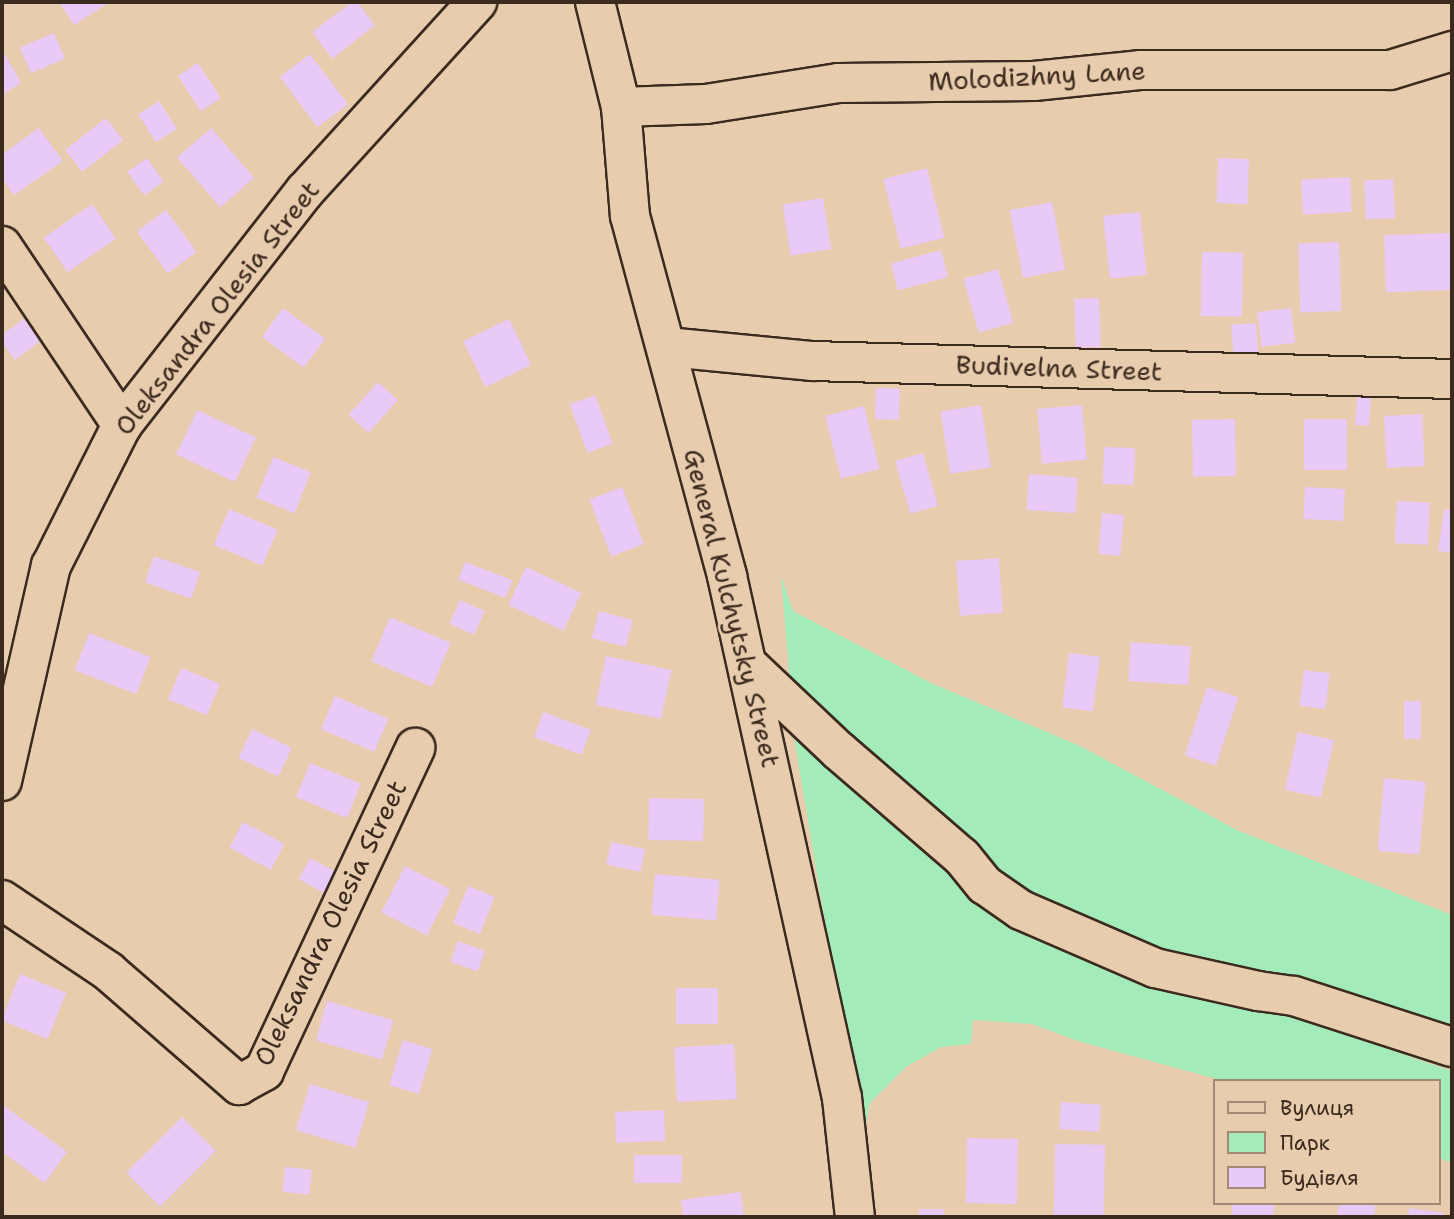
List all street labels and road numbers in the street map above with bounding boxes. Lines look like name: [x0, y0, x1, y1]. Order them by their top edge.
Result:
street label: Molodizhny Lane: [927, 55, 1147, 97]
street label: Oleksandra Olesia Street: [108, 175, 326, 441]
street label: Budivelna Street: [955, 349, 1163, 387]
street label: General Kulchytsky Street: [677, 445, 787, 771]
street label: Oleksandra Olesia Street: [247, 775, 413, 1071]

